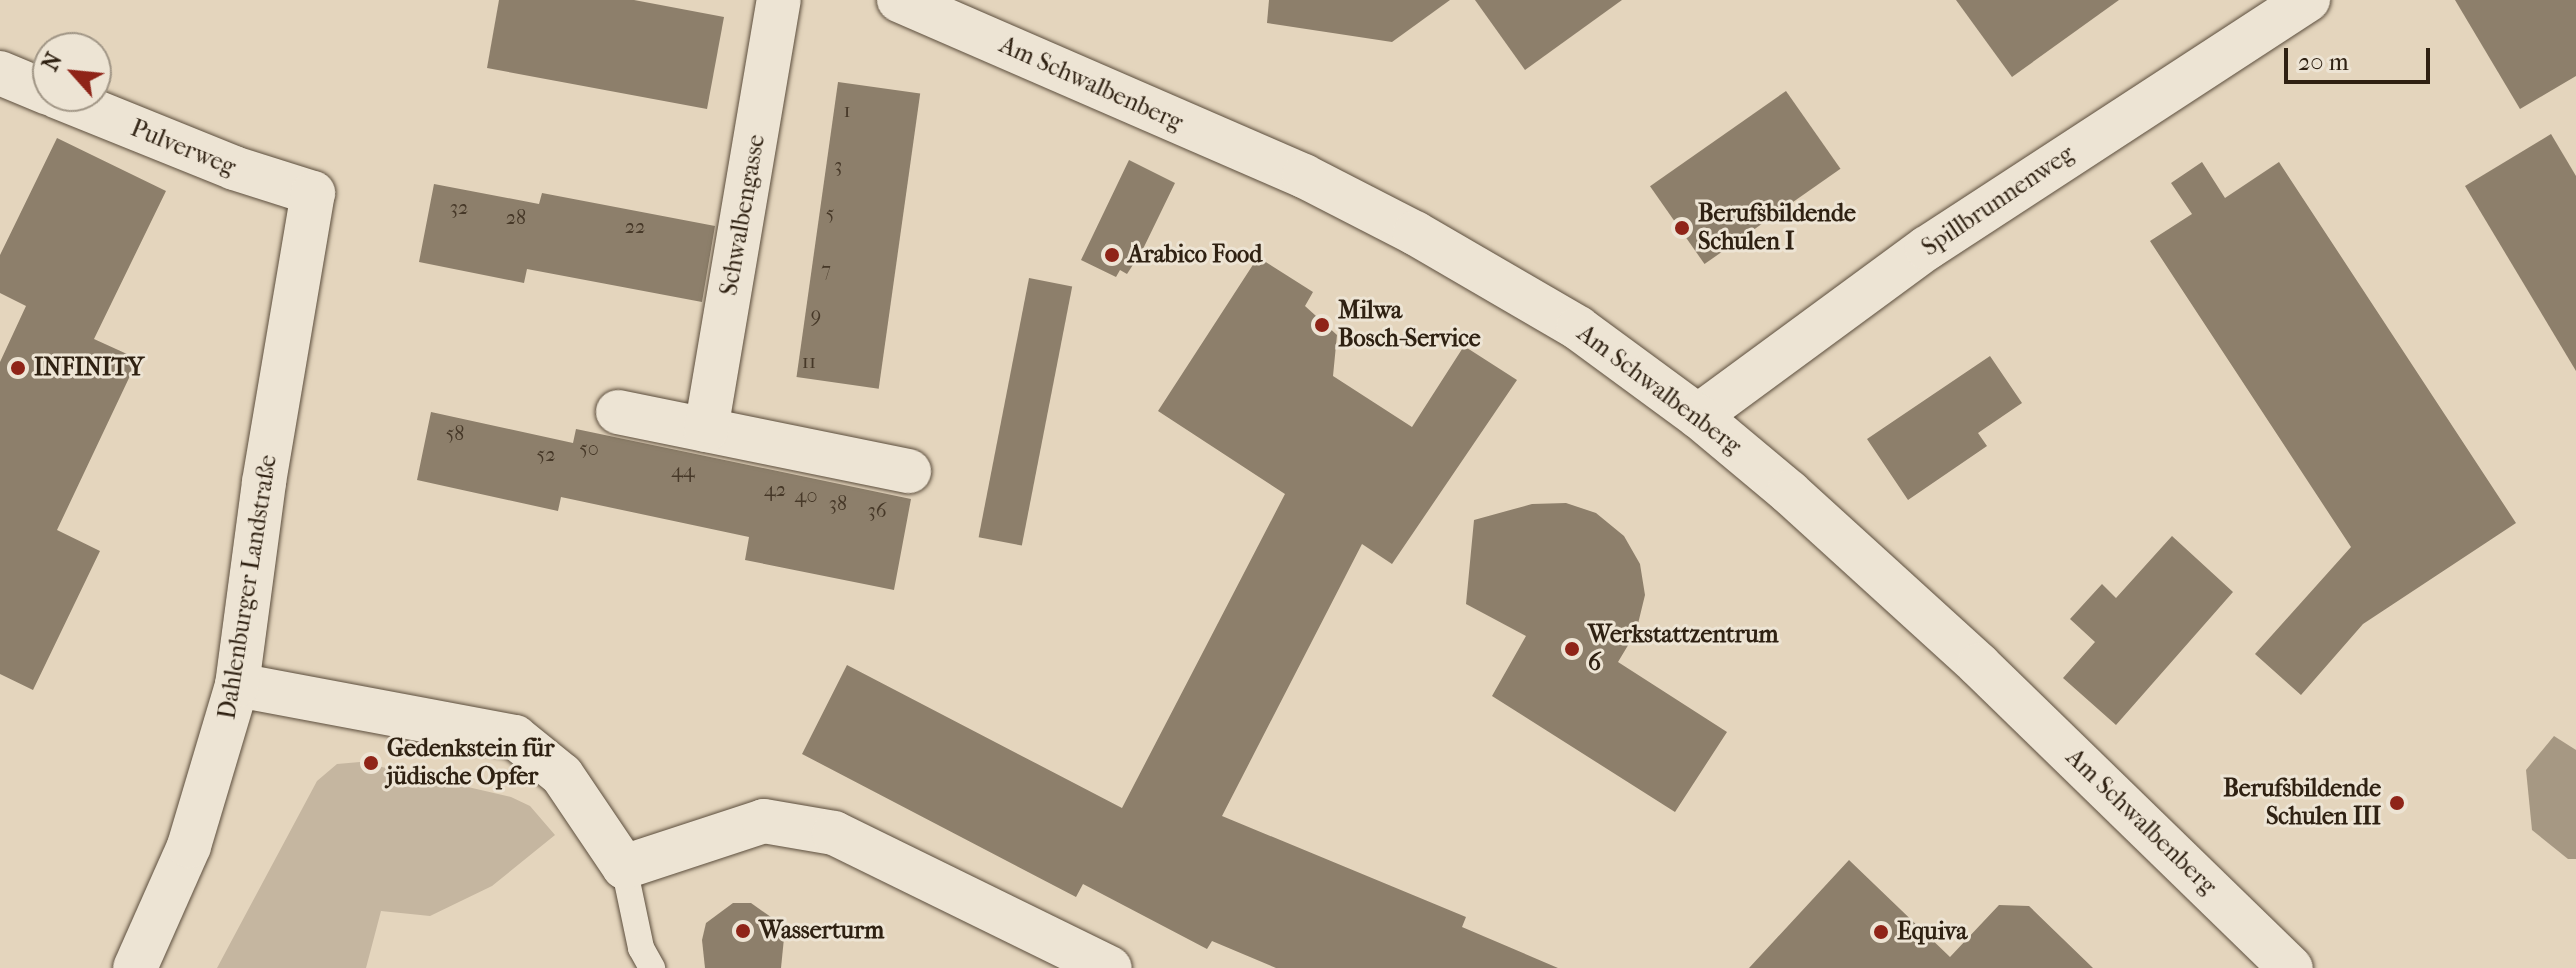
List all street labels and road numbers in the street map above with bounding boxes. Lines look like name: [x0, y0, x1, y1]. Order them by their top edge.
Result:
street label: Am Schwalbenberg: [995, 31, 1187, 137]
street label: Pulverweg: [127, 114, 239, 182]
street label: Schwalbengasse: [715, 132, 771, 298]
street label: Spillbrunnenweg: [1917, 140, 2079, 262]
street label: Am Schwalbenberg: [1572, 319, 1746, 461]
street label: Dahlenburger Landstraße: [213, 453, 283, 721]
street label: Am Schwalbenberg: [2060, 743, 2222, 901]

